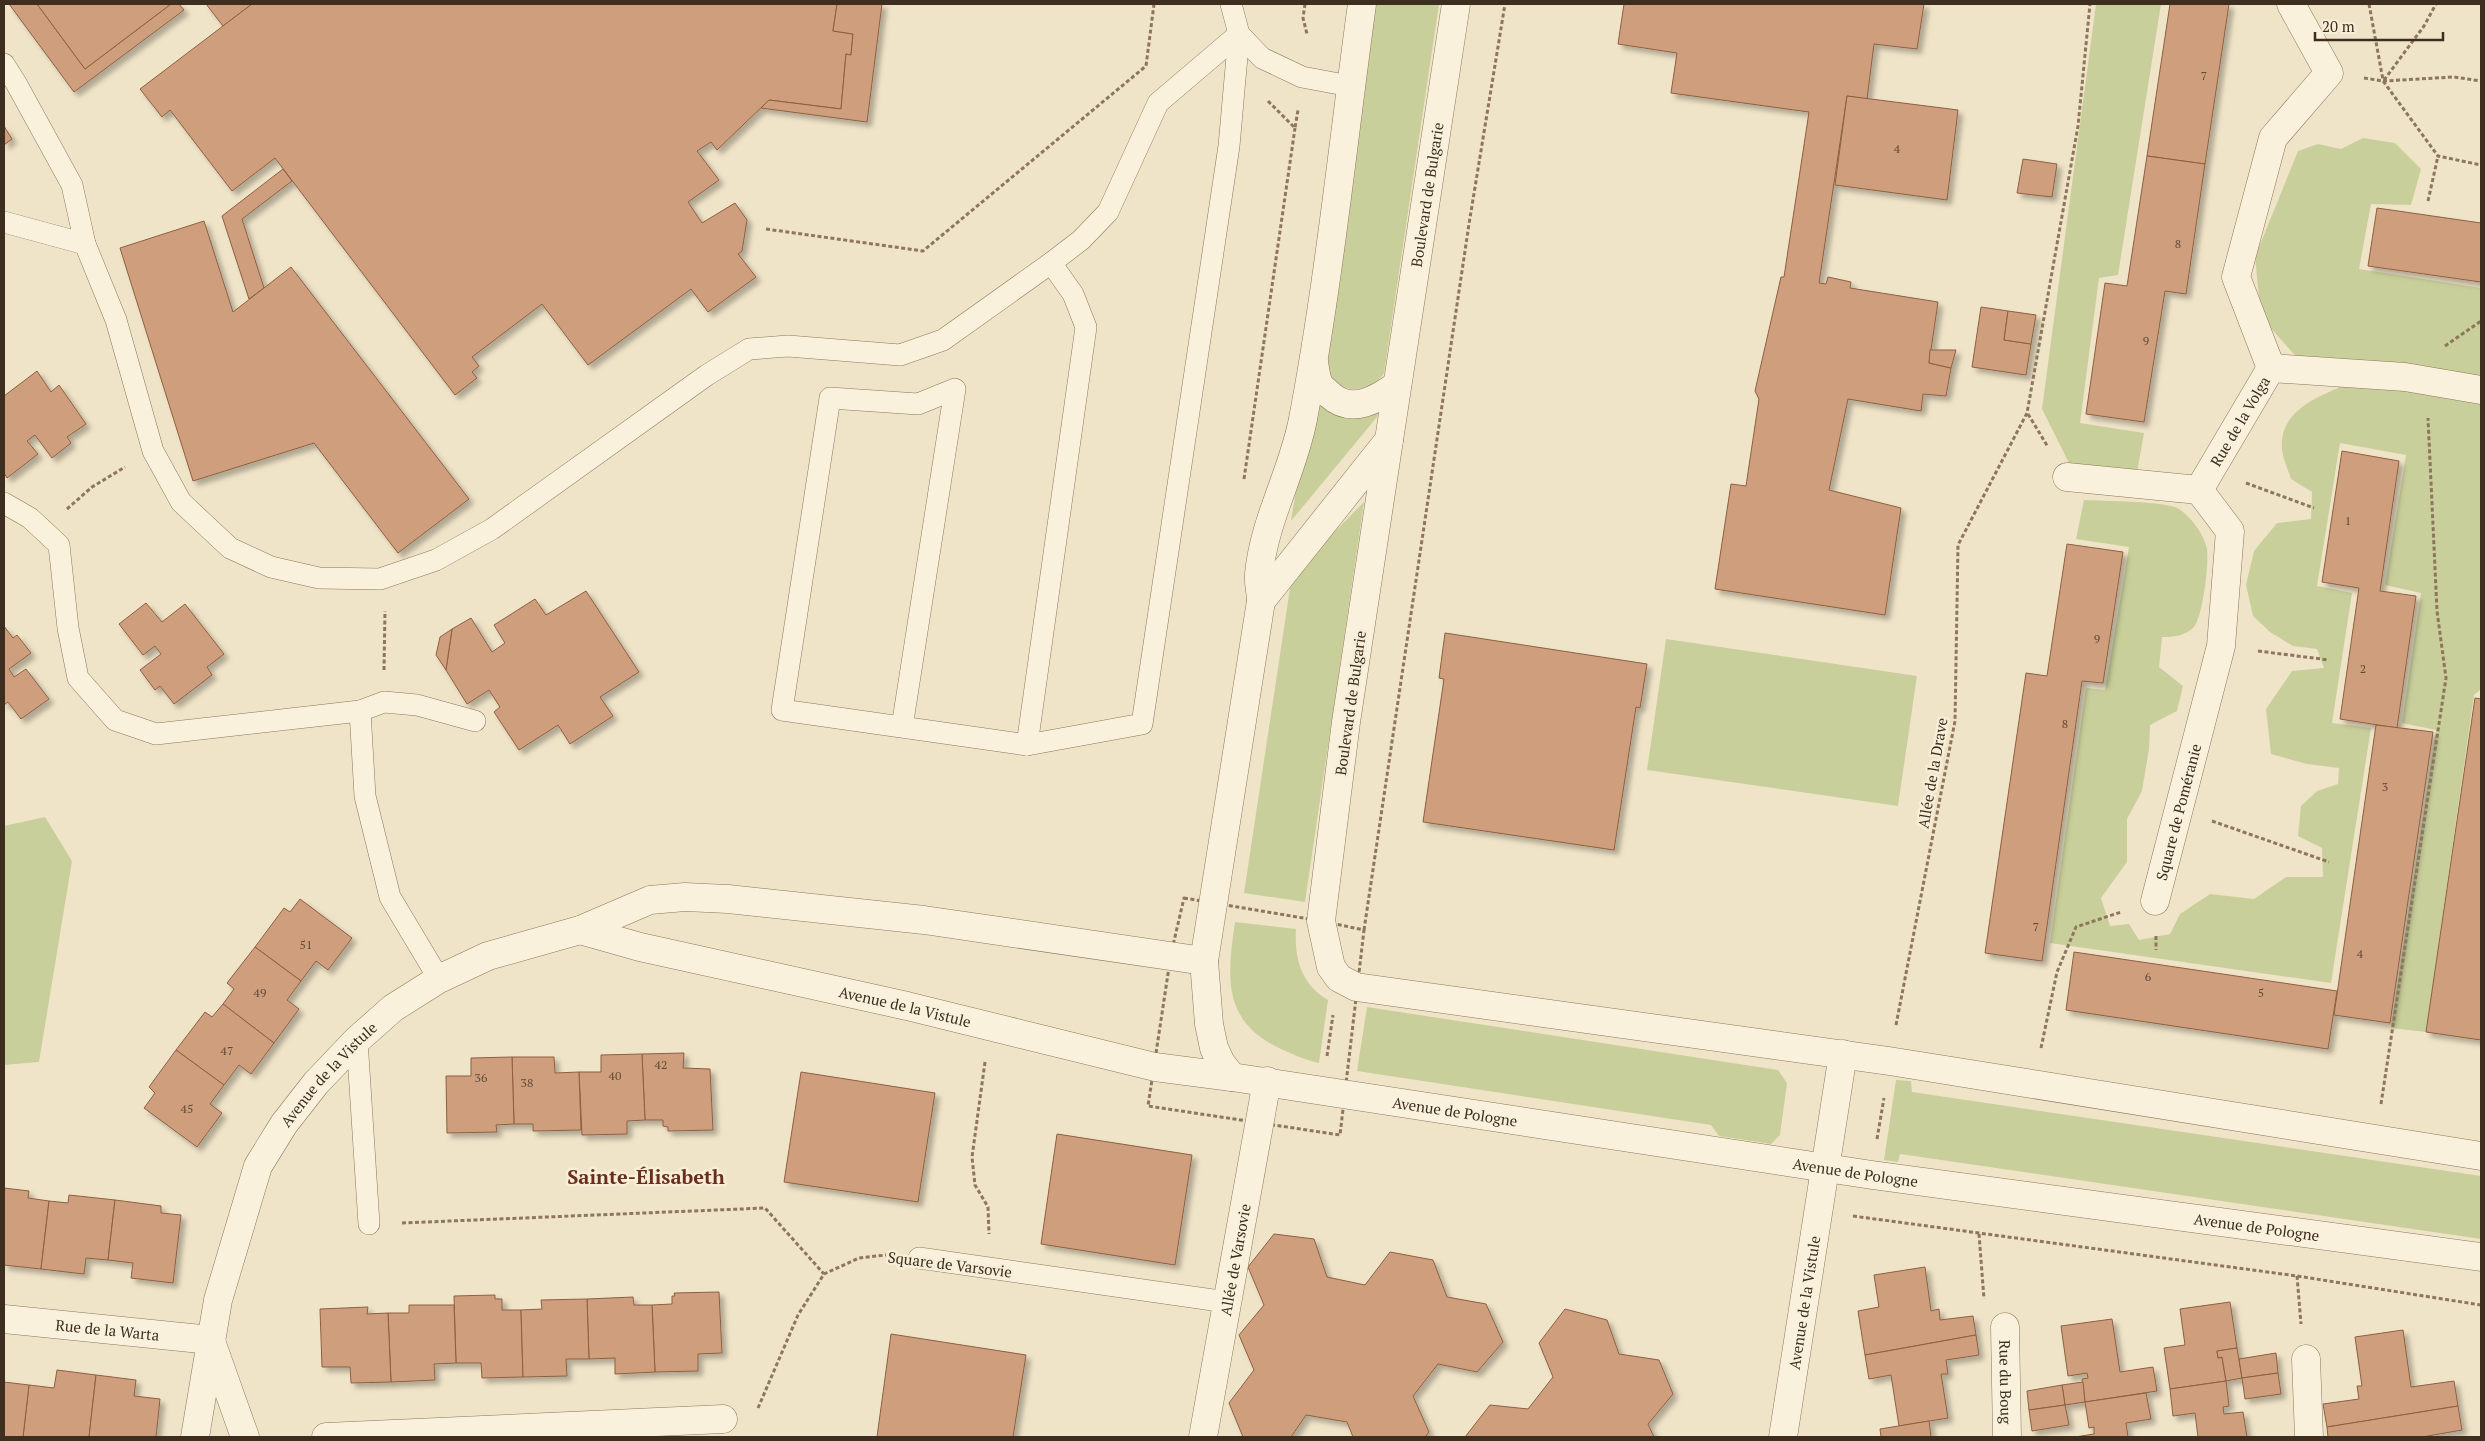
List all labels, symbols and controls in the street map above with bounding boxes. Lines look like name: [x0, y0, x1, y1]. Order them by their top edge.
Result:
scale bar: [2315, 10, 2442, 42]
text: 20 m: [2322, 16, 2355, 36]
house number: 7: [2201, 68, 2207, 83]
street label: Boulevard de Bulgarie: [1406, 121, 1448, 268]
house number: 4: [1894, 141, 1901, 156]
house number: 8: [2175, 236, 2181, 251]
house number: 9: [2143, 333, 2149, 348]
street label: Rue de la Volga: [2205, 372, 2274, 470]
house number: 1: [2345, 513, 2351, 528]
street label: Boulevard de Bulgarie: [1330, 629, 1370, 777]
house number: 9: [2094, 631, 2100, 646]
house number: 2: [2360, 661, 2366, 676]
street label: Allée de la Drave: [1912, 716, 1952, 830]
house number: 8: [2062, 716, 2068, 731]
street label: Square de Poméranie: [2151, 741, 2205, 883]
house number: 3: [2382, 779, 2388, 794]
house number: 7: [2033, 919, 2039, 934]
house number: 51: [300, 937, 312, 952]
house number: 4: [2357, 946, 2364, 961]
house number: 6: [2145, 969, 2152, 984]
street label: Avenue de la Vistule: [837, 981, 973, 1031]
house number: 49: [254, 985, 266, 1000]
house number: 5: [2258, 985, 2264, 1000]
street label: Avenue de la Vistule: [276, 1017, 381, 1131]
house number: 47: [221, 1043, 233, 1058]
house number: 42: [655, 1057, 667, 1072]
house number: 40: [609, 1068, 621, 1083]
house number: 36: [475, 1070, 488, 1085]
house number: 38: [521, 1075, 533, 1090]
street label: Avenue de Pologne: [1391, 1092, 1519, 1131]
house number: 45: [181, 1101, 193, 1116]
street label: Avenue de Pologne: [1791, 1153, 1919, 1191]
district label: Sainte-Élisabeth: [567, 1163, 725, 1190]
street label: Allée de Varsovie: [1215, 1202, 1255, 1318]
street label: Avenue de Pologne: [2193, 1208, 2321, 1245]
street label: Avenue de la Vistule: [1784, 1234, 1824, 1371]
street label: Square de Varsovie: [887, 1246, 1013, 1282]
street label: Rue de la Warta: [55, 1314, 161, 1345]
street label: Rue du Boug: [1995, 1340, 2017, 1425]

